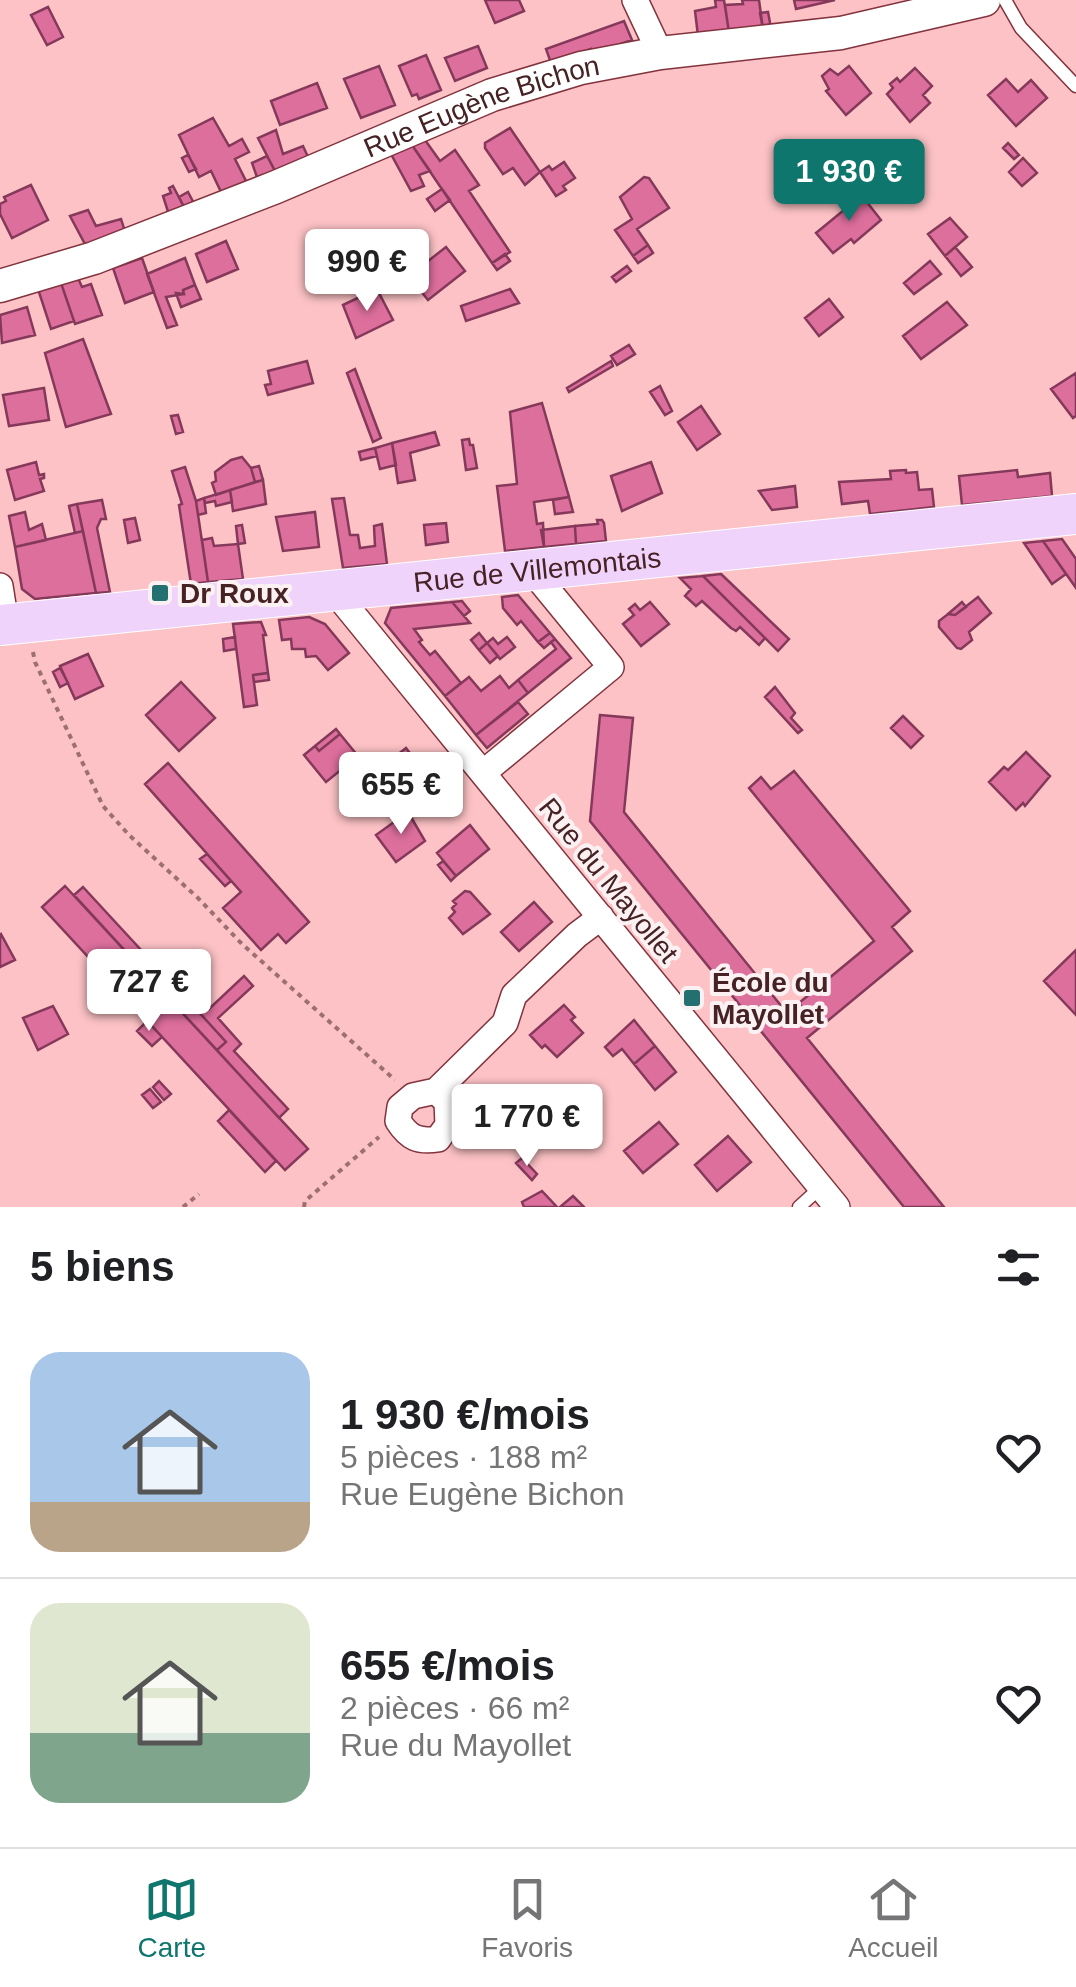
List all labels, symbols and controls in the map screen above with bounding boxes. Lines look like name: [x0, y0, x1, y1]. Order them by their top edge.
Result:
street label: Rue Eugène Bichon: [359, 50, 602, 164]
pin: 1 930 €: [757, 139, 941, 224]
text: 1 930 €: [796, 153, 902, 189]
pin: 990 €: [297, 229, 437, 314]
text: 990 €: [327, 243, 407, 279]
street label: Rue de Villemontais: [412, 542, 662, 598]
place label: Dr Roux: [180, 578, 289, 609]
marker: Dr Roux: [149, 582, 171, 604]
pin: 655 €: [331, 752, 471, 837]
text: 655 €: [361, 766, 441, 802]
street label: Rue du Mayollet: [533, 792, 684, 969]
pin: 727 €: [79, 949, 219, 1034]
text: 727 €: [109, 963, 189, 999]
place label: École du Mayollet: [712, 967, 829, 1030]
marker: École du Mayollet: [681, 987, 703, 1009]
pin: 1 770 €: [435, 1084, 619, 1169]
text: 1 770 €: [474, 1098, 580, 1134]
icon: filters: [991, 1240, 1046, 1295]
text: 5 biens: [30, 1243, 175, 1290]
text: 1 930 €/mois: [340, 1391, 590, 1438]
icon: home: [110, 1392, 230, 1512]
icon: heart: [991, 1425, 1046, 1480]
text: 5 pièces · 188 m²: [340, 1439, 587, 1475]
text: Rue Eugène Bichon: [340, 1476, 625, 1512]
text: 655 €/mois: [340, 1642, 555, 1689]
icon: home: [110, 1643, 230, 1763]
icon: heart: [991, 1676, 1046, 1731]
text: 2 pièces · 66 m²: [340, 1690, 569, 1726]
text: Rue du Mayollet: [340, 1727, 571, 1763]
tab: Carte: [138, 1872, 206, 1964]
tab: Favoris: [481, 1872, 573, 1964]
tab: Accueil: [848, 1872, 938, 1964]

